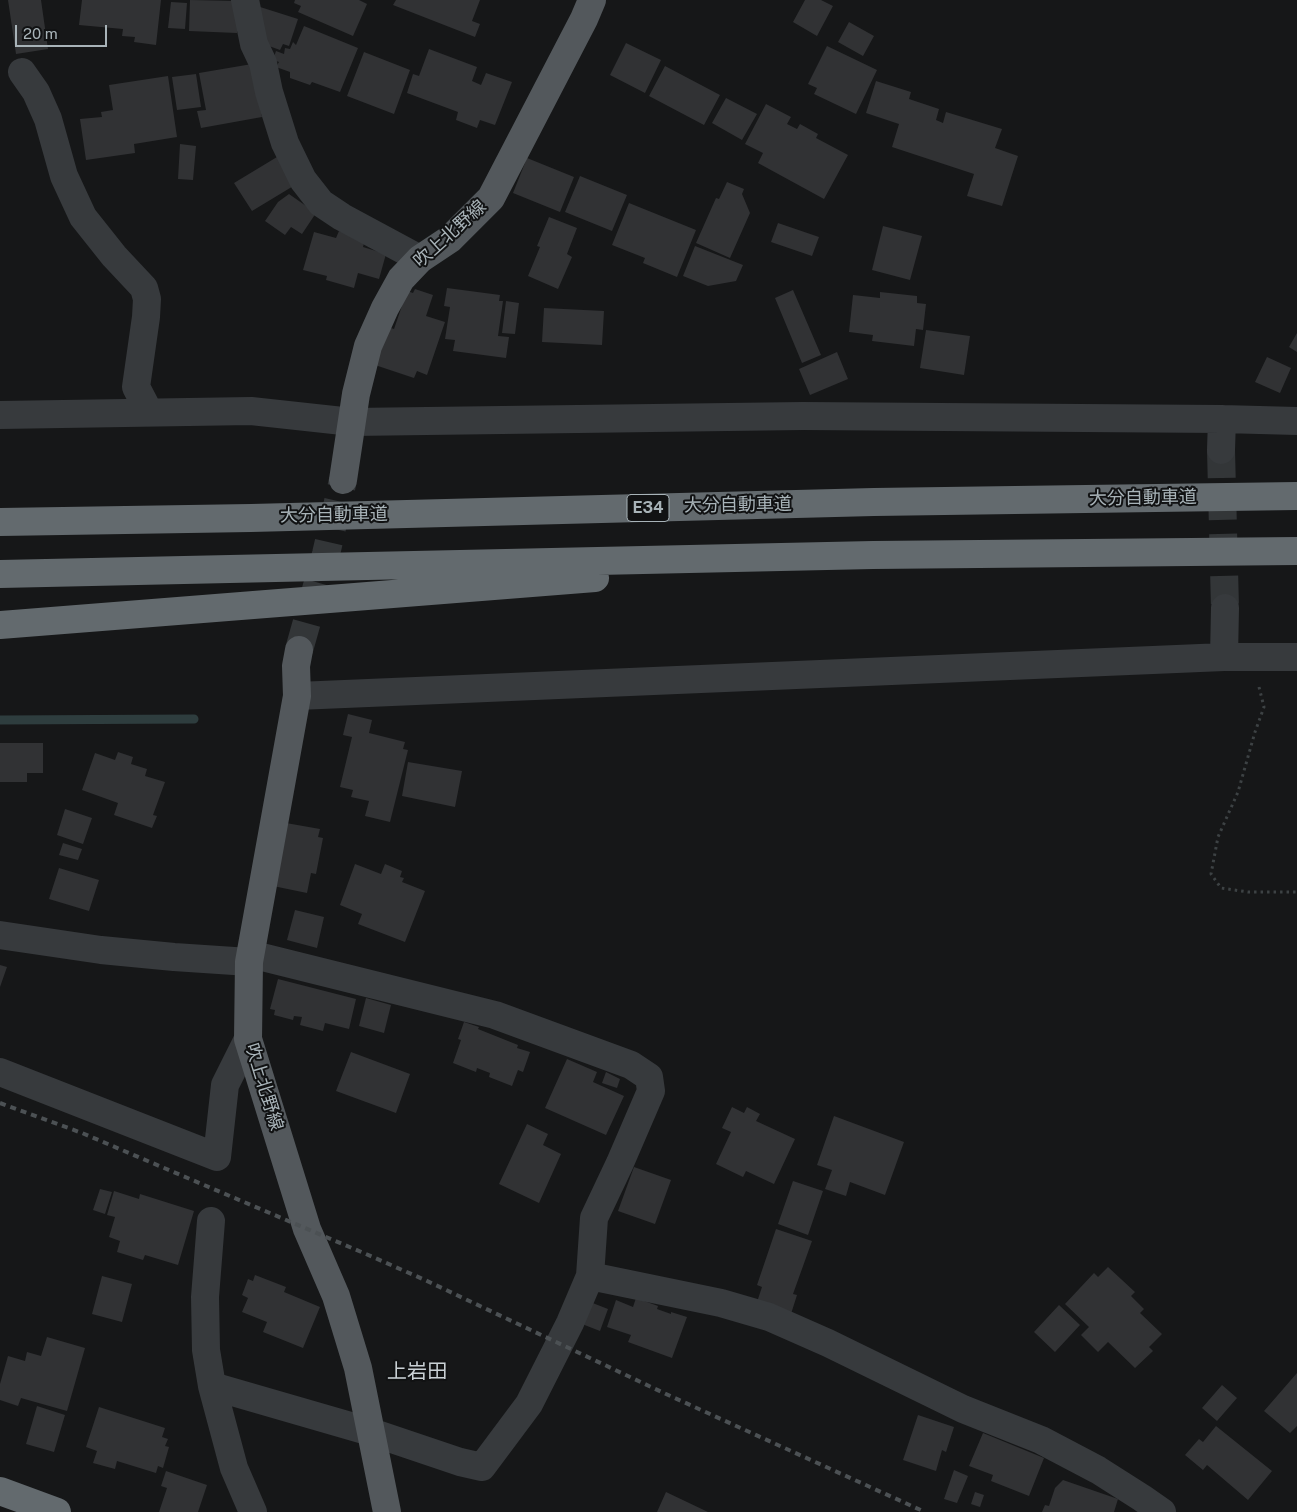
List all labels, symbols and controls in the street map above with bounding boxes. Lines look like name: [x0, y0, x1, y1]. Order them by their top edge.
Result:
scale bar: [18, 15, 110, 47]
text: 20 m: [23, 25, 58, 42]
street label: 吹上北野線: [409, 196, 491, 272]
street label: 大分自動車道: [1089, 486, 1197, 510]
street label: 大分自動車道: [684, 493, 792, 517]
road number: E34: [627, 494, 669, 522]
street label: 大分自動車道: [280, 503, 388, 527]
street label: 吹上北野線: [241, 1041, 287, 1133]
district label: 上岩田: [387, 1360, 447, 1384]

